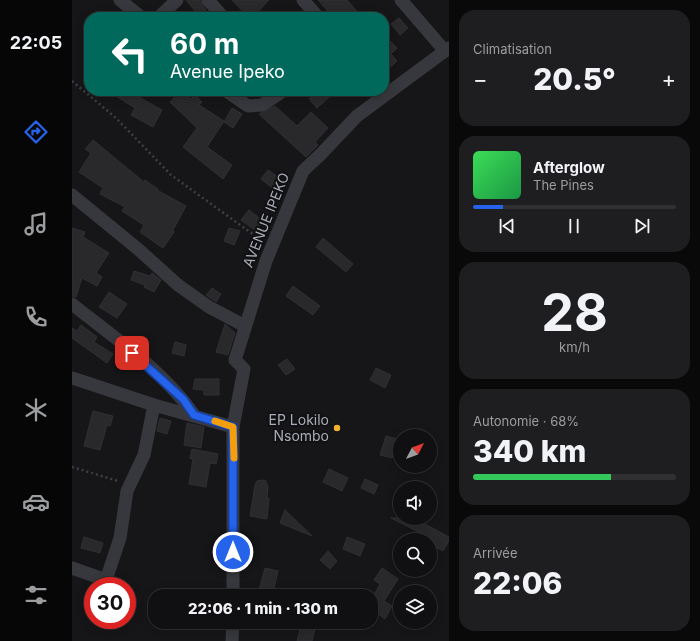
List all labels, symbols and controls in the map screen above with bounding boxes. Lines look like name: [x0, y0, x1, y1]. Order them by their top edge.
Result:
text: 60 m: [170, 27, 239, 61]
icon: left: [104, 28, 156, 80]
text: 22:05: [10, 32, 62, 53]
text: Climatisation: [473, 41, 552, 57]
text: Avenue Ipeko: [170, 61, 285, 82]
text: 20.5°: [533, 61, 616, 97]
text: −: [473, 66, 488, 92]
text: +: [661, 66, 676, 92]
icon: directions: [22, 118, 50, 146]
text: Afterglow: [533, 158, 605, 177]
street label: AVENUE IPEKO: [239, 170, 292, 270]
text: The Pines: [533, 177, 594, 193]
icon: music: [22, 210, 50, 238]
icon: previous: [496, 215, 518, 237]
icon: pause: [563, 215, 585, 237]
icon: next: [631, 215, 653, 237]
text: 28: [541, 281, 608, 344]
icon: phone: [22, 303, 50, 331]
pin: [115, 336, 149, 370]
text: km/h: [559, 339, 590, 355]
icon: arrive: [121, 342, 143, 364]
icon: climate: [22, 396, 50, 424]
place label: EP Lokilo Nsombo: [269, 411, 329, 444]
text: Autonomie · 68%: [473, 413, 579, 429]
marker: EP Lokilo Nsombo: [332, 423, 342, 433]
north arrow: [393, 429, 437, 473]
map controls: [393, 429, 437, 629]
text: 340 km: [473, 433, 586, 469]
button: sound: [393, 481, 437, 525]
icon: car: [22, 488, 50, 516]
position arrow: [212, 531, 254, 573]
button: search: [393, 533, 437, 577]
text: Arrivée: [473, 545, 518, 561]
text: 22:06: [473, 565, 562, 601]
speed limit sign: 30: [84, 577, 136, 629]
icon: filters: [22, 581, 50, 609]
button: layers: [393, 585, 437, 629]
text: 22:06 · 1 min · 130 m: [188, 599, 338, 618]

